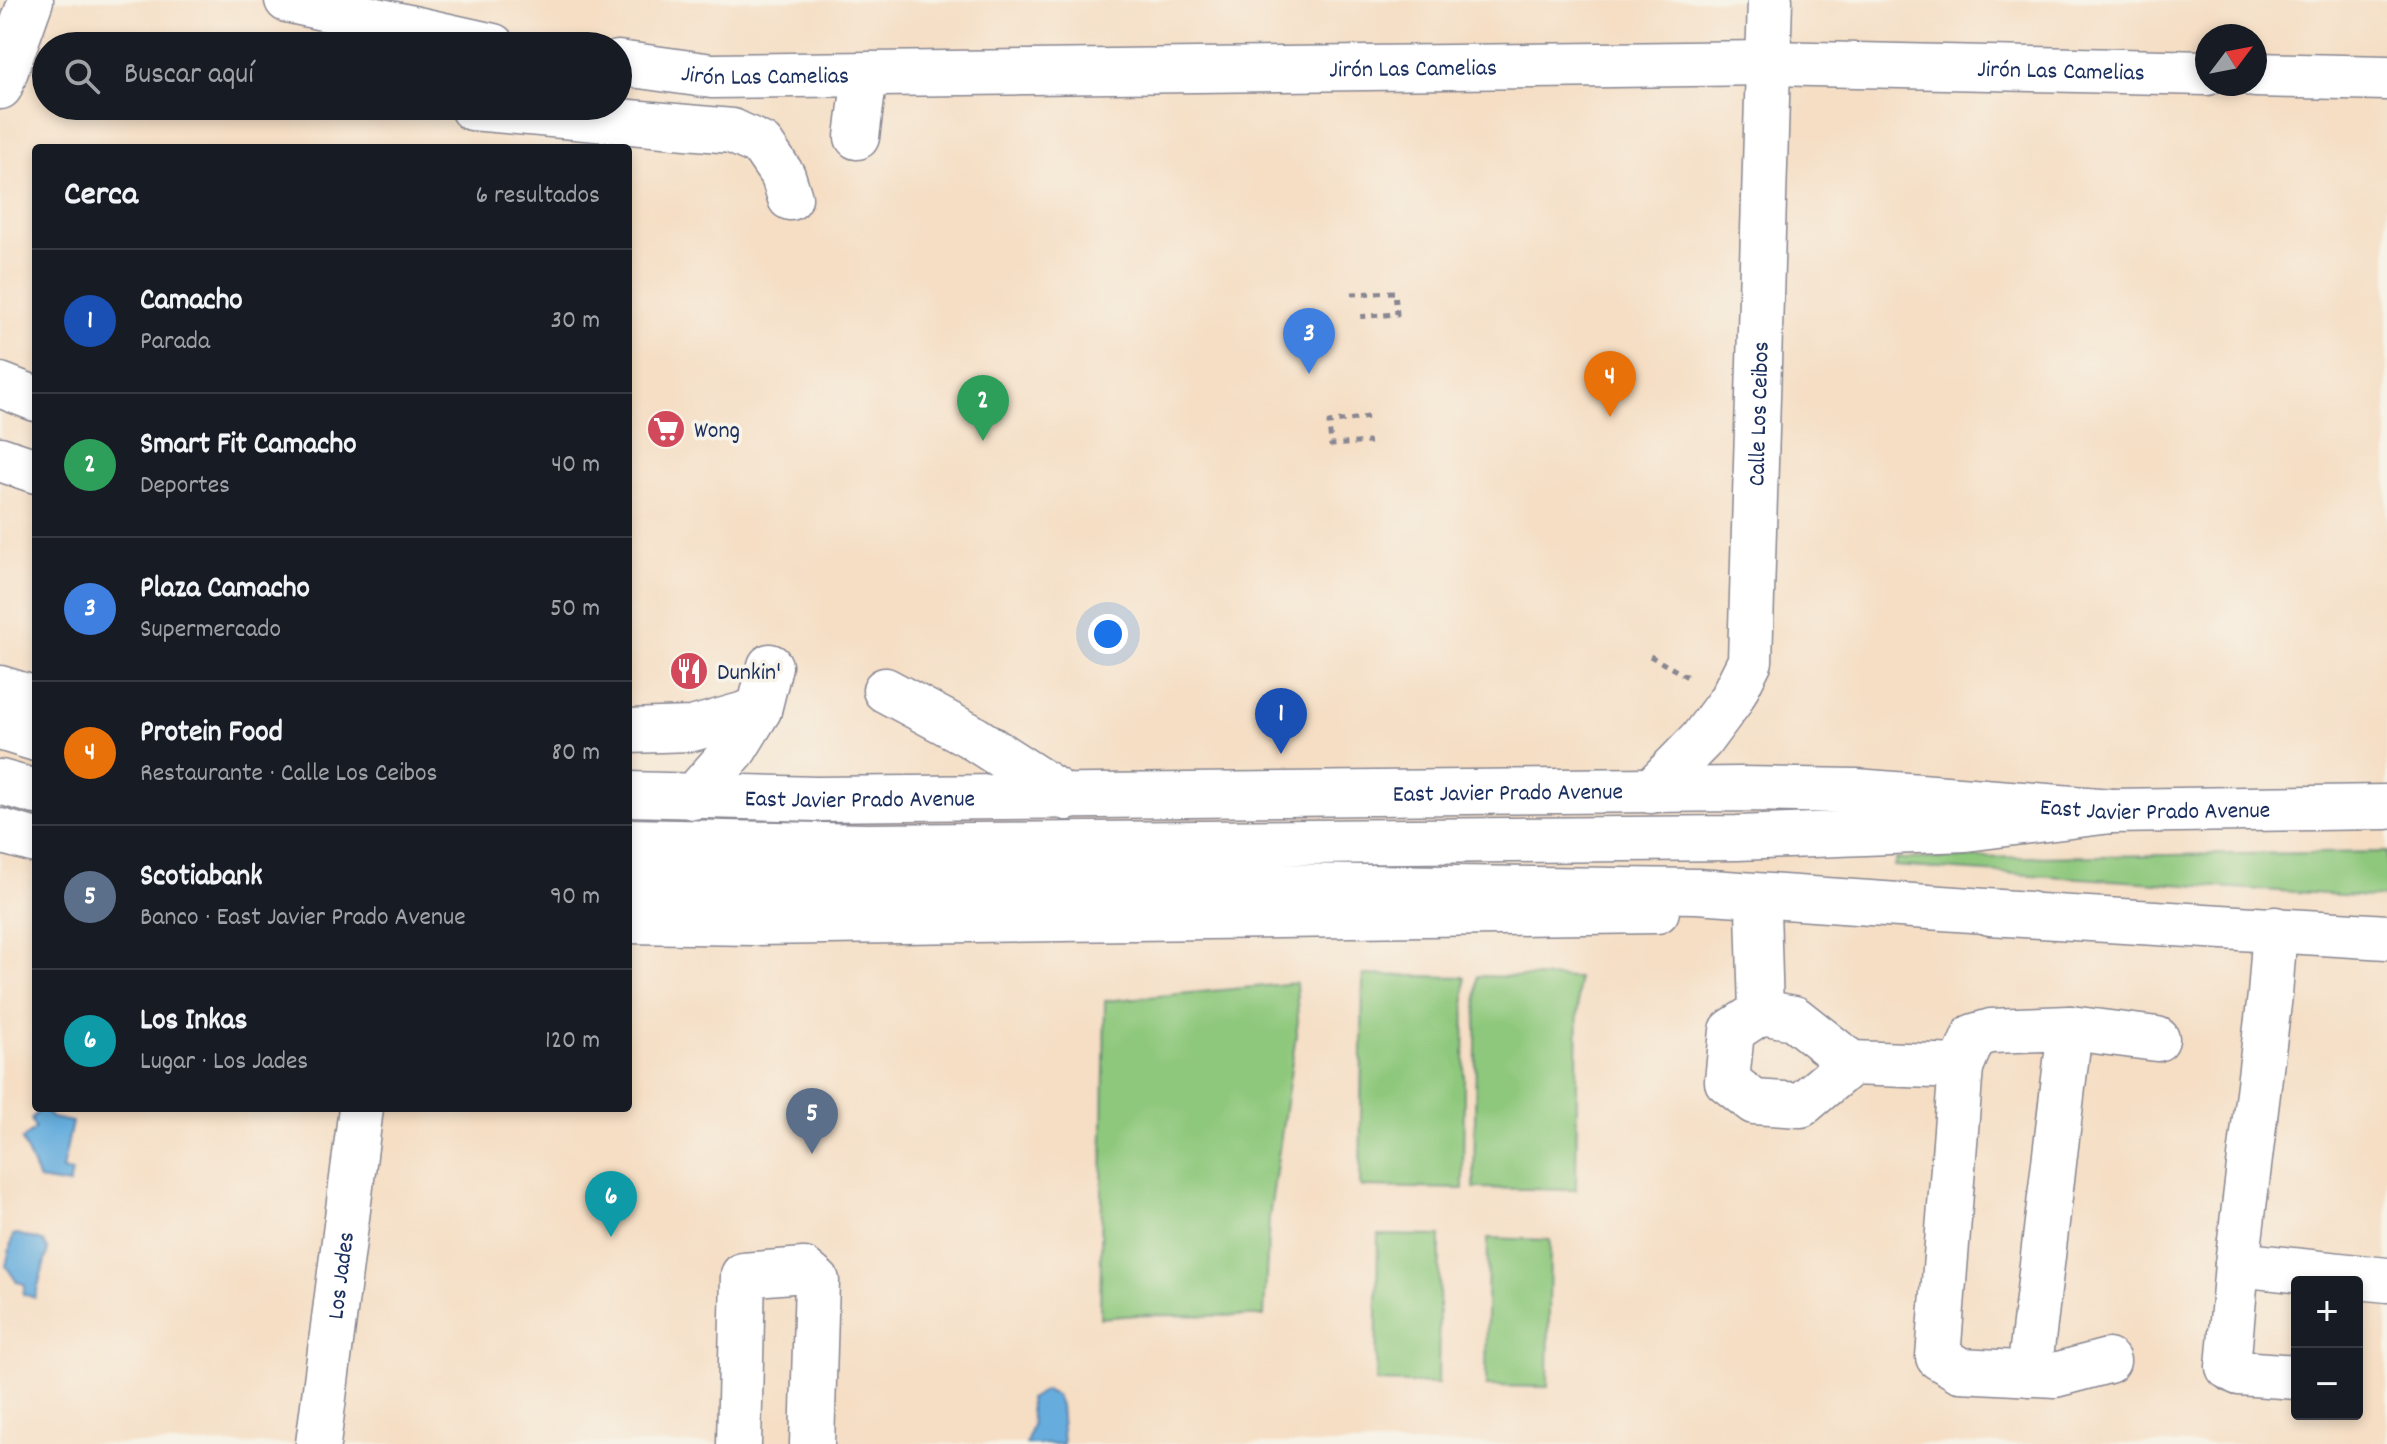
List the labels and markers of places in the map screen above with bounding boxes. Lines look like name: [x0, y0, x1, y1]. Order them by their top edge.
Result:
pin: 3: [1283, 308, 1335, 374]
pin: 4: [1584, 351, 1636, 417]
pin: 2: [957, 375, 1009, 441]
supermarket icon: Wong: [645, 408, 687, 450]
place label: Wong: [694, 415, 740, 449]
restaurant icon: Dunkin': [668, 650, 710, 692]
place label: Dunkin': [717, 657, 781, 691]
pin: 1: [1255, 688, 1307, 754]
pin: 5: [786, 1088, 838, 1154]
pin: 6: [585, 1171, 637, 1237]

